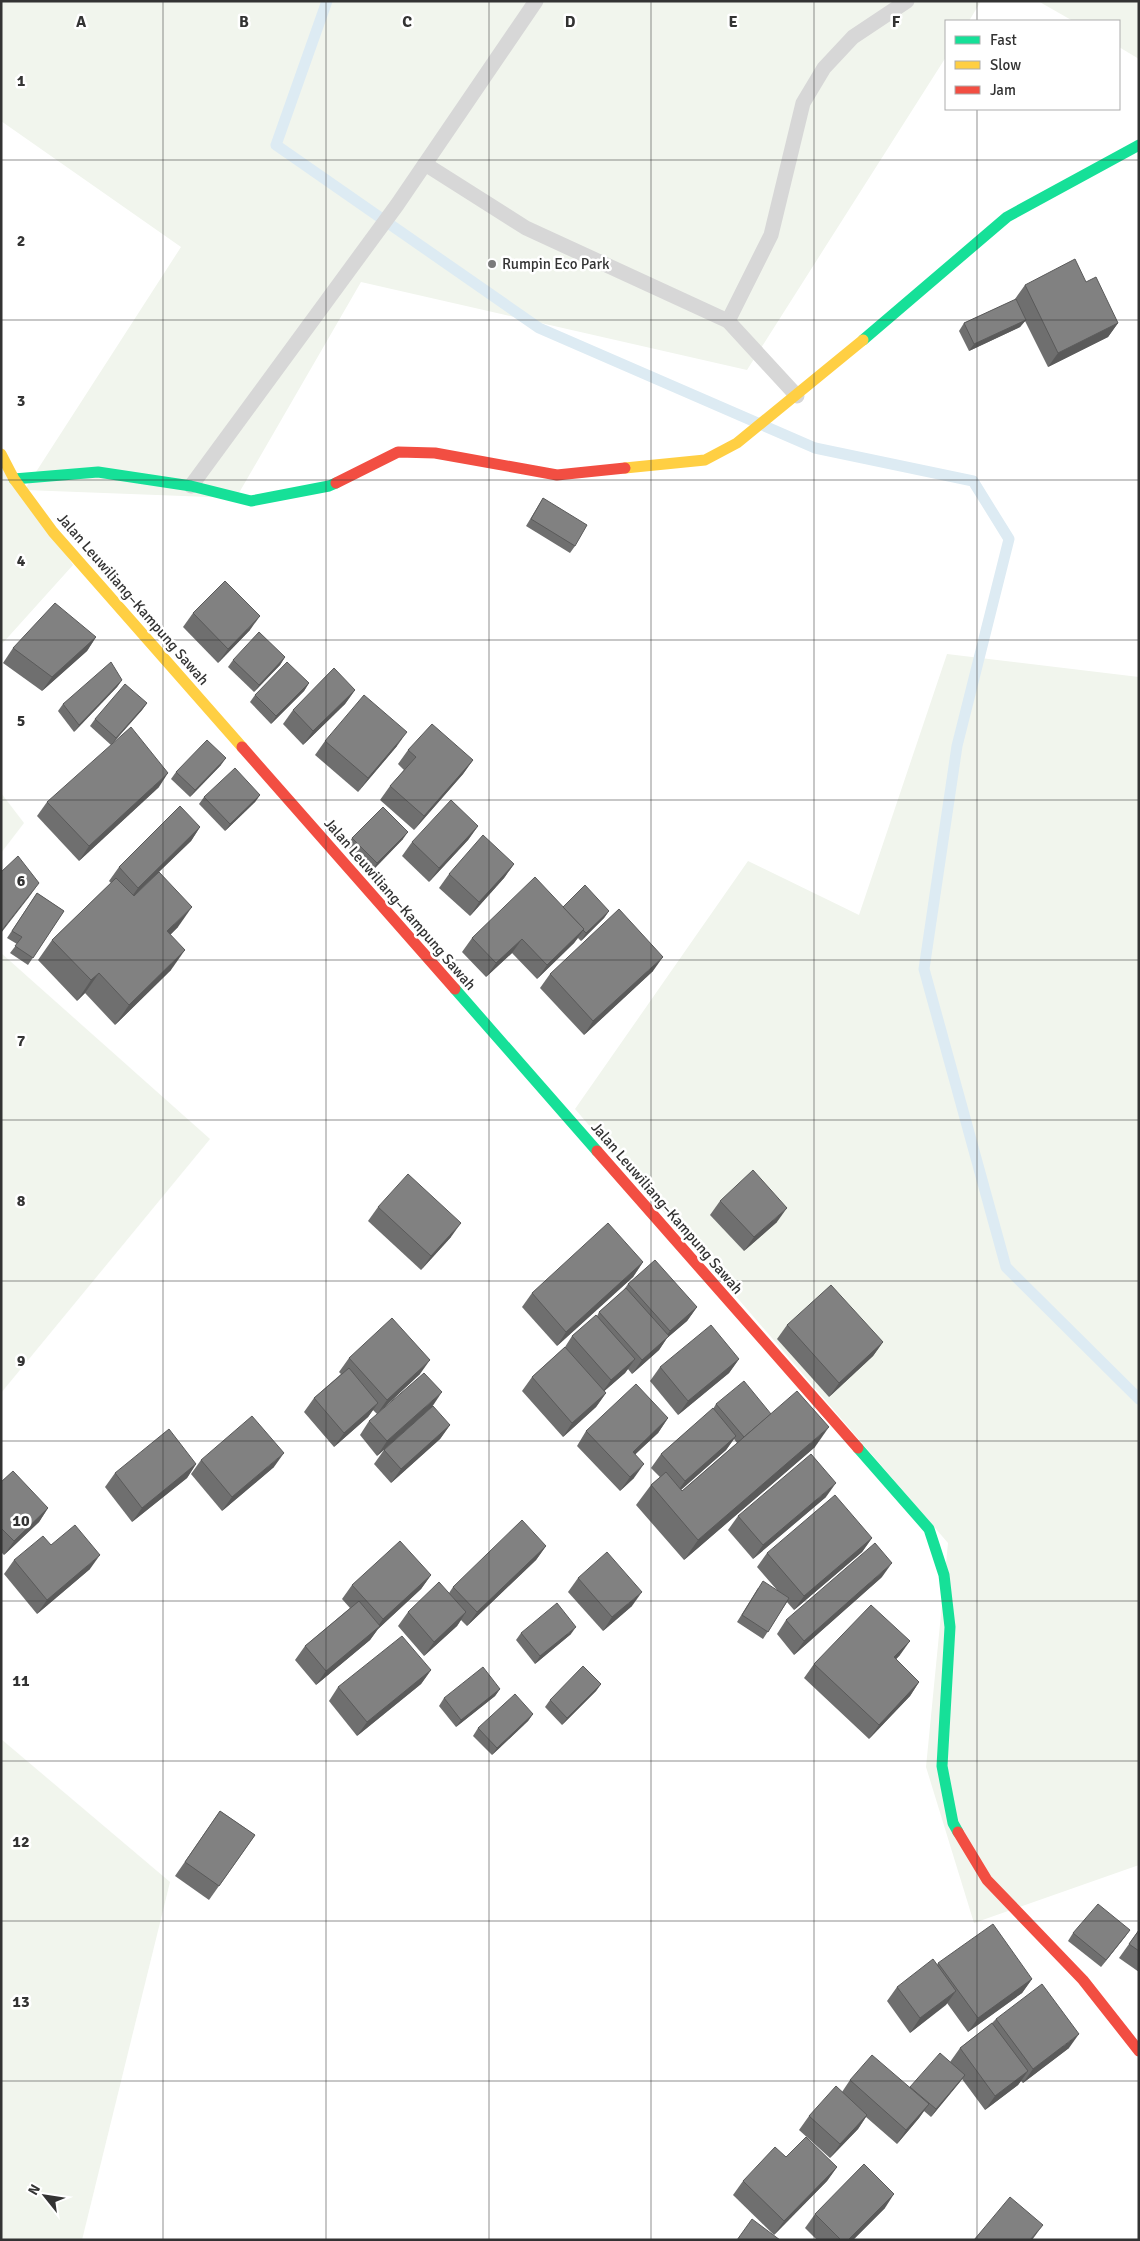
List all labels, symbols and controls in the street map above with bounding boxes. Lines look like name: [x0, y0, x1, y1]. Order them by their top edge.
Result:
text: A: [76, 12, 87, 32]
text: B: [239, 12, 249, 32]
text: C: [402, 12, 412, 32]
text: D: [565, 12, 576, 32]
text: E: [728, 12, 738, 32]
text: F: [892, 12, 901, 32]
legend: [945, 20, 1120, 110]
text: Fast: [990, 31, 1017, 49]
text: Slow: [990, 56, 1021, 74]
text: 1: [17, 71, 26, 91]
text: Jam: [990, 81, 1016, 99]
text: 2: [17, 231, 25, 251]
place label: Rumpin Eco Park: [502, 255, 610, 273]
marker: Rumpin Eco Park: [486, 258, 498, 270]
text: 3: [17, 391, 25, 411]
street label: Jalan Leuwiliang–Kampung Sawah: [53, 509, 213, 689]
text: 4: [17, 551, 26, 571]
text: 5: [17, 711, 25, 731]
street label: Jalan Leuwiliang–Kampung Sawah: [320, 814, 480, 994]
text: 6: [17, 871, 26, 891]
text: 7: [17, 1031, 26, 1051]
street label: Jalan Leuwiliang–Kampung Sawah: [587, 1118, 747, 1298]
text: 8: [17, 1191, 26, 1211]
text: 9: [17, 1351, 26, 1371]
text: 10: [12, 1511, 30, 1531]
text: 11: [12, 1671, 30, 1691]
text: 12: [12, 1832, 30, 1852]
text: 13: [12, 1992, 30, 2012]
north arrow: [20, 2171, 70, 2221]
text: N: [24, 2181, 44, 2198]

